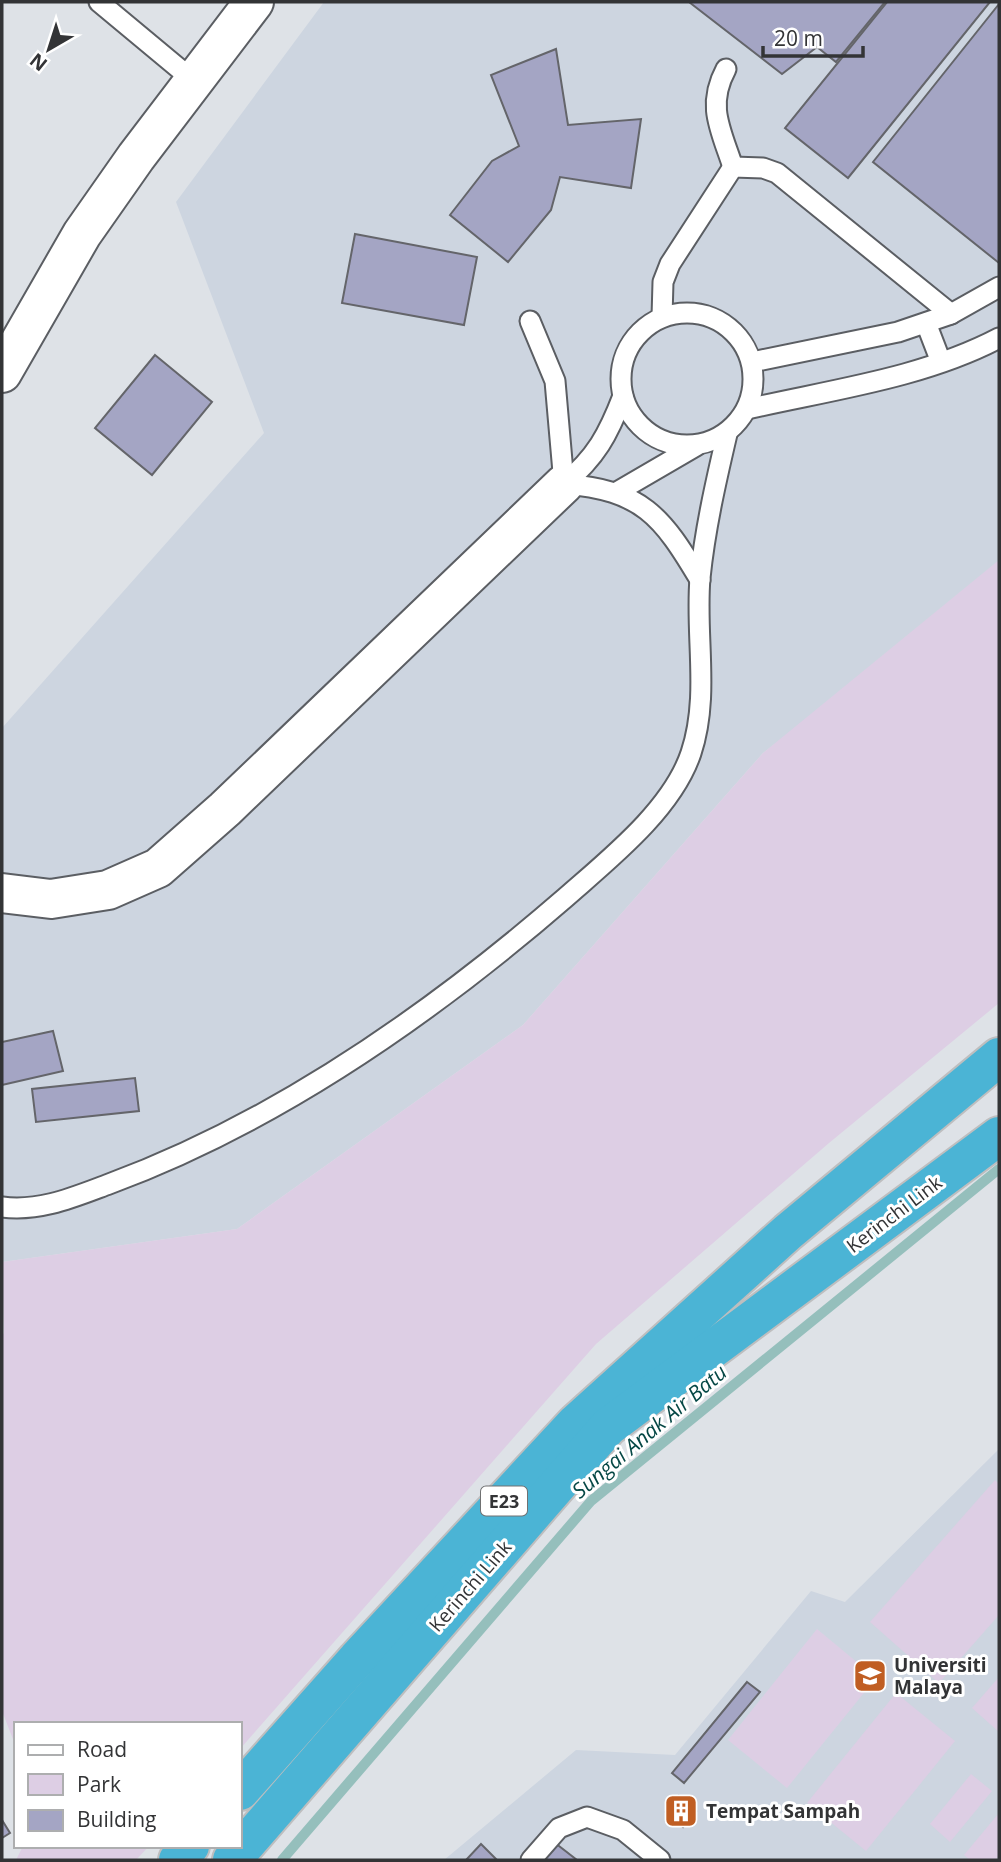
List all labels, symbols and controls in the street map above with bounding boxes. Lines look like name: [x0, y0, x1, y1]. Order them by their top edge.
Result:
north arrow: [14, 14, 84, 84]
scale bar: [763, 14, 863, 58]
text: 20 m: [774, 24, 823, 52]
text: N: [24, 47, 52, 77]
street label: Kerinchi Link: [841, 1170, 947, 1258]
water label: Sungai Anak Air Batu: [566, 1358, 732, 1504]
road number: E23: [481, 1486, 527, 1516]
street label: Kerinchi Link: [423, 1535, 517, 1637]
place label: Universiti Malaya: [894, 1652, 987, 1700]
school or university icon: Universiti Malaya: [851, 1657, 889, 1695]
legend: [14, 1722, 242, 1848]
text: Road: [77, 1735, 127, 1763]
text: Park: [77, 1770, 121, 1798]
building icon: Tempat Sampah: [662, 1792, 700, 1830]
place label: Tempat Sampah: [706, 1798, 860, 1824]
text: Building: [77, 1805, 156, 1833]

